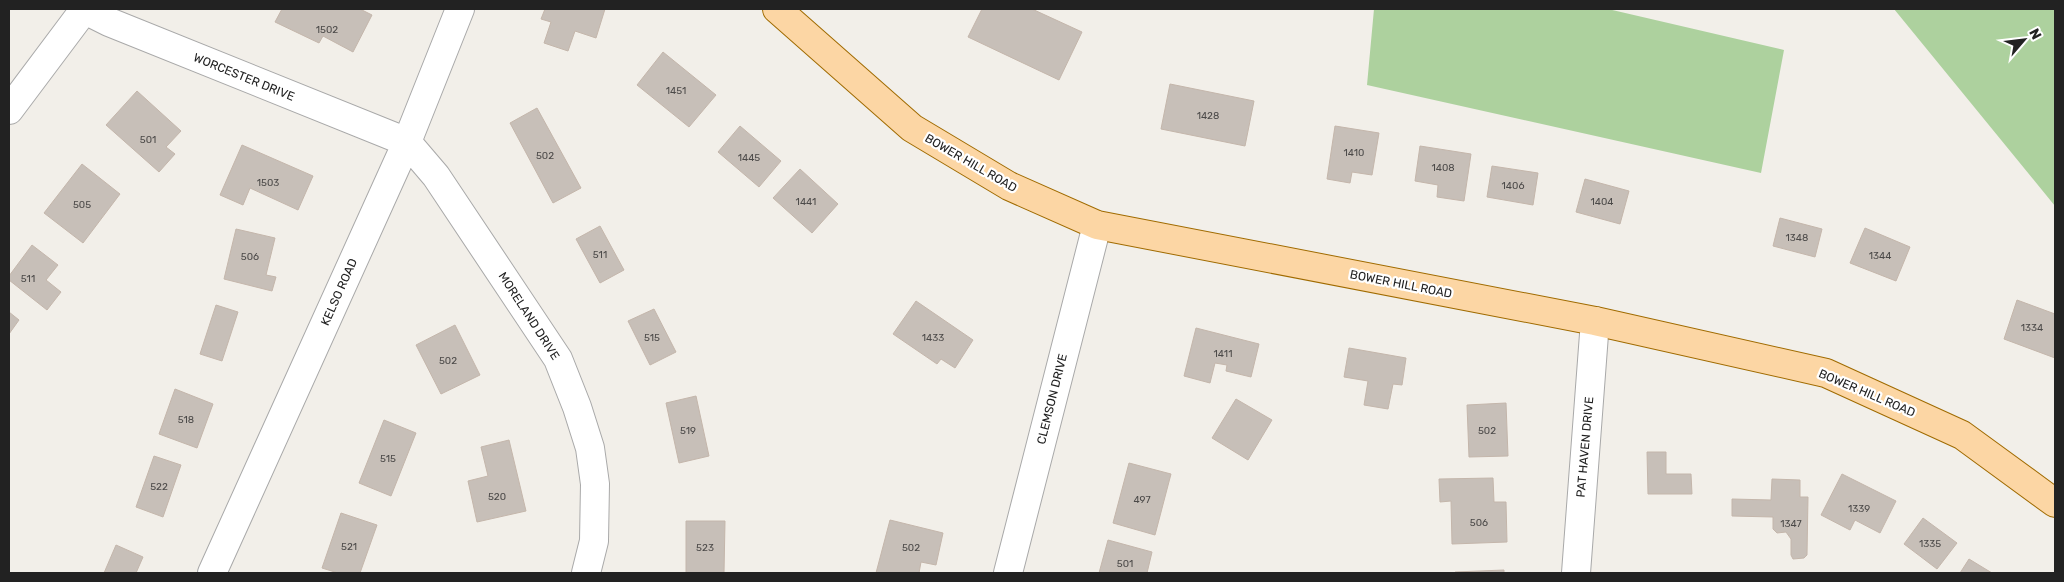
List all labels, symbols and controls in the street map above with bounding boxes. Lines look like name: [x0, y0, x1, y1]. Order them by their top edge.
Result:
north arrow: [1999, 15, 2049, 65]
house number: 1502: [316, 24, 338, 36]
text: N: [2025, 26, 2045, 43]
street label: WORCESTER DRIVE: [191, 50, 297, 104]
house number: 1451: [666, 85, 686, 97]
house number: 1428: [1197, 110, 1219, 122]
street label: BOWER HILL ROAD: [923, 131, 1019, 195]
house number: 501: [140, 134, 156, 146]
house number: 1410: [1344, 147, 1364, 159]
house number: 502: [536, 150, 554, 162]
house number: 1445: [738, 152, 760, 164]
house number: 1408: [1431, 162, 1455, 174]
house number: 1503: [257, 177, 279, 189]
house number: 1406: [1502, 180, 1524, 192]
house number: 1441: [796, 196, 816, 208]
house number: 1404: [1590, 196, 1614, 208]
house number: 505: [73, 199, 91, 211]
house number: 1348: [1786, 232, 1808, 244]
house number: 511: [593, 249, 607, 261]
house number: 1344: [1869, 250, 1891, 262]
house number: 506: [241, 251, 259, 263]
street label: KELSO ROAD: [318, 256, 360, 328]
street label: BOWER HILL ROAD: [1349, 267, 1453, 301]
street label: MORELAND DRIVE: [495, 270, 563, 362]
house number: 511: [21, 273, 35, 285]
house number: 1334: [2021, 322, 2043, 334]
house number: 515: [644, 332, 660, 344]
house number: 1433: [922, 332, 944, 344]
house number: 1411: [1214, 348, 1232, 360]
street label: CLEMSON DRIVE: [1034, 352, 1070, 446]
house number: 502: [439, 355, 457, 367]
street label: BOWER HILL ROAD: [1816, 366, 1918, 420]
street label: PAT HAVEN DRIVE: [1574, 396, 1596, 498]
house number: 518: [178, 414, 194, 426]
house number: 519: [680, 425, 696, 437]
house number: 502: [1478, 425, 1496, 437]
house number: 515: [380, 453, 396, 465]
house number: 522: [150, 481, 168, 493]
house number: 520: [488, 491, 506, 503]
house number: 497: [1133, 494, 1151, 506]
house number: 1339: [1848, 503, 1870, 515]
house number: 506: [1470, 517, 1488, 529]
house number: 1347: [1780, 518, 1802, 530]
house number: 1335: [1919, 538, 1941, 550]
house number: 521: [341, 541, 357, 553]
house number: 523: [696, 542, 714, 554]
house number: 502: [902, 542, 920, 554]
house number: 501: [1117, 558, 1133, 570]

